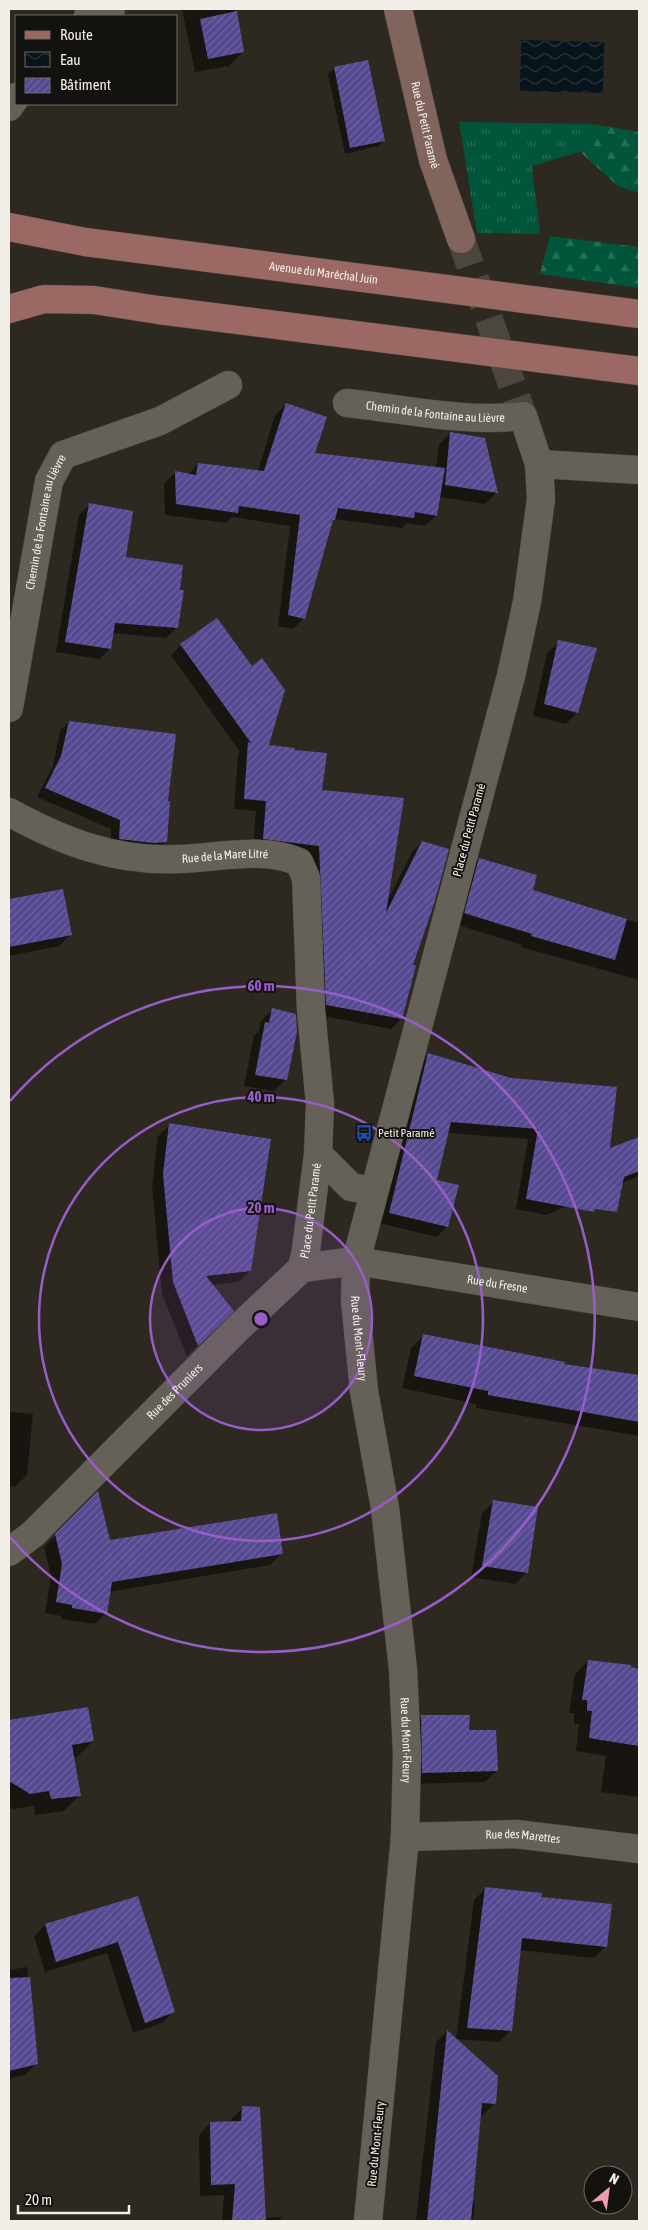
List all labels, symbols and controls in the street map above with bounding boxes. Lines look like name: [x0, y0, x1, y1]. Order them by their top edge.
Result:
legend: [15, 15, 178, 105]
text: Route: [60, 26, 93, 43]
text: Eau: [60, 51, 81, 68]
text: Bâtiment: [60, 76, 111, 93]
street label: Rue du Petit Paramé: [408, 80, 442, 170]
street label: Avenue du Maréchal Juin: [268, 259, 379, 287]
street label: Chemin de la Fontaine au Lièvre: [365, 398, 505, 425]
street label: Chemin de la Fontaine au Lièvre: [23, 452, 69, 591]
street label: Place du Petit Paramé: [450, 782, 488, 878]
street label: Rue de la Mare Litré: [182, 847, 269, 866]
text: 60 m: [248, 977, 275, 994]
text: 40 m: [247, 1088, 275, 1105]
bus stop icon: Petit Paramé: [354, 1123, 374, 1143]
place label: Petit Paramé: [378, 1126, 435, 1140]
street label: Place du Petit Paramé: [297, 1162, 324, 1260]
text: 20 m: [248, 1199, 275, 1216]
street label: Rue du Fresne: [466, 1272, 529, 1296]
street label: Rue du Mont-Fleury: [348, 1296, 370, 1382]
centre of rings: [252, 1310, 270, 1328]
street label: Rue des Pruniers: [144, 1361, 206, 1422]
street label: Rue du Mont-Fleury: [397, 1697, 414, 1783]
street label: Rue des Marettes: [485, 1827, 561, 1846]
street label: Rue du Mont-Fleury: [365, 2101, 387, 2187]
north arrow: [583, 2165, 633, 2215]
text: N: [607, 2170, 622, 2188]
scale bar: [18, 2182, 129, 2214]
text: 20 m: [25, 2191, 52, 2208]

